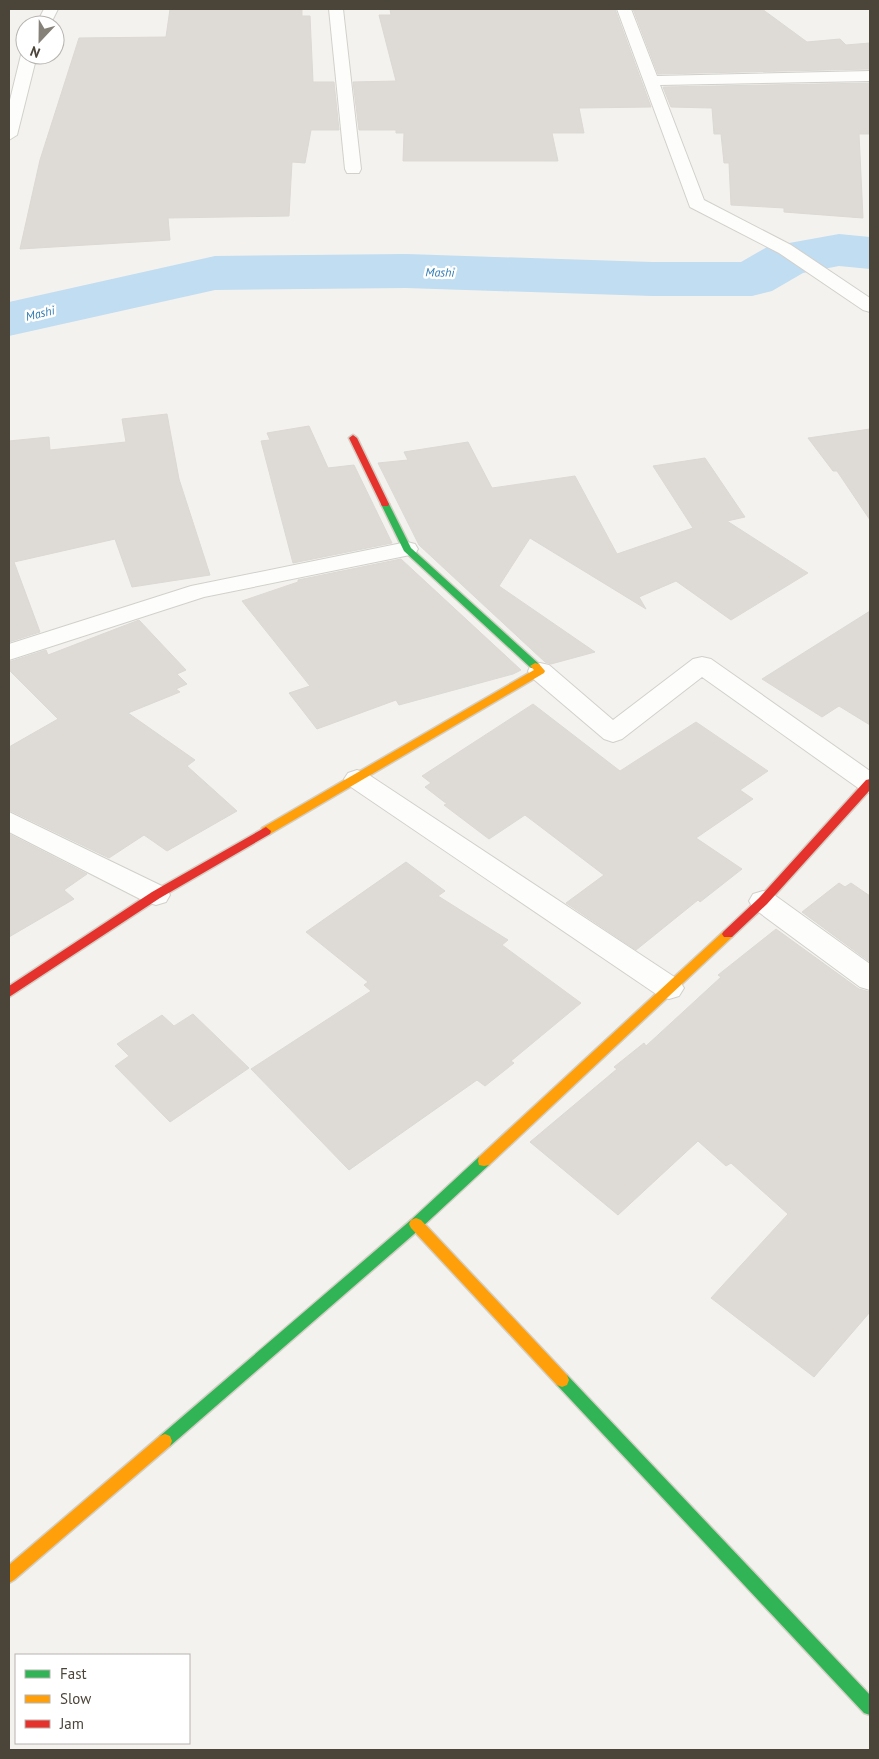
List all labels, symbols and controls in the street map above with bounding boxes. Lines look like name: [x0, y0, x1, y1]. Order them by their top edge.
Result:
north arrow: [15, 15, 65, 65]
text: N: [27, 42, 43, 62]
water label: Mashi: [425, 264, 456, 280]
water label: Mashi: [24, 302, 57, 324]
legend: [15, 1654, 190, 1744]
text: Fast: [60, 1664, 87, 1683]
text: Slow: [60, 1689, 91, 1708]
text: Jam: [59, 1714, 84, 1733]

